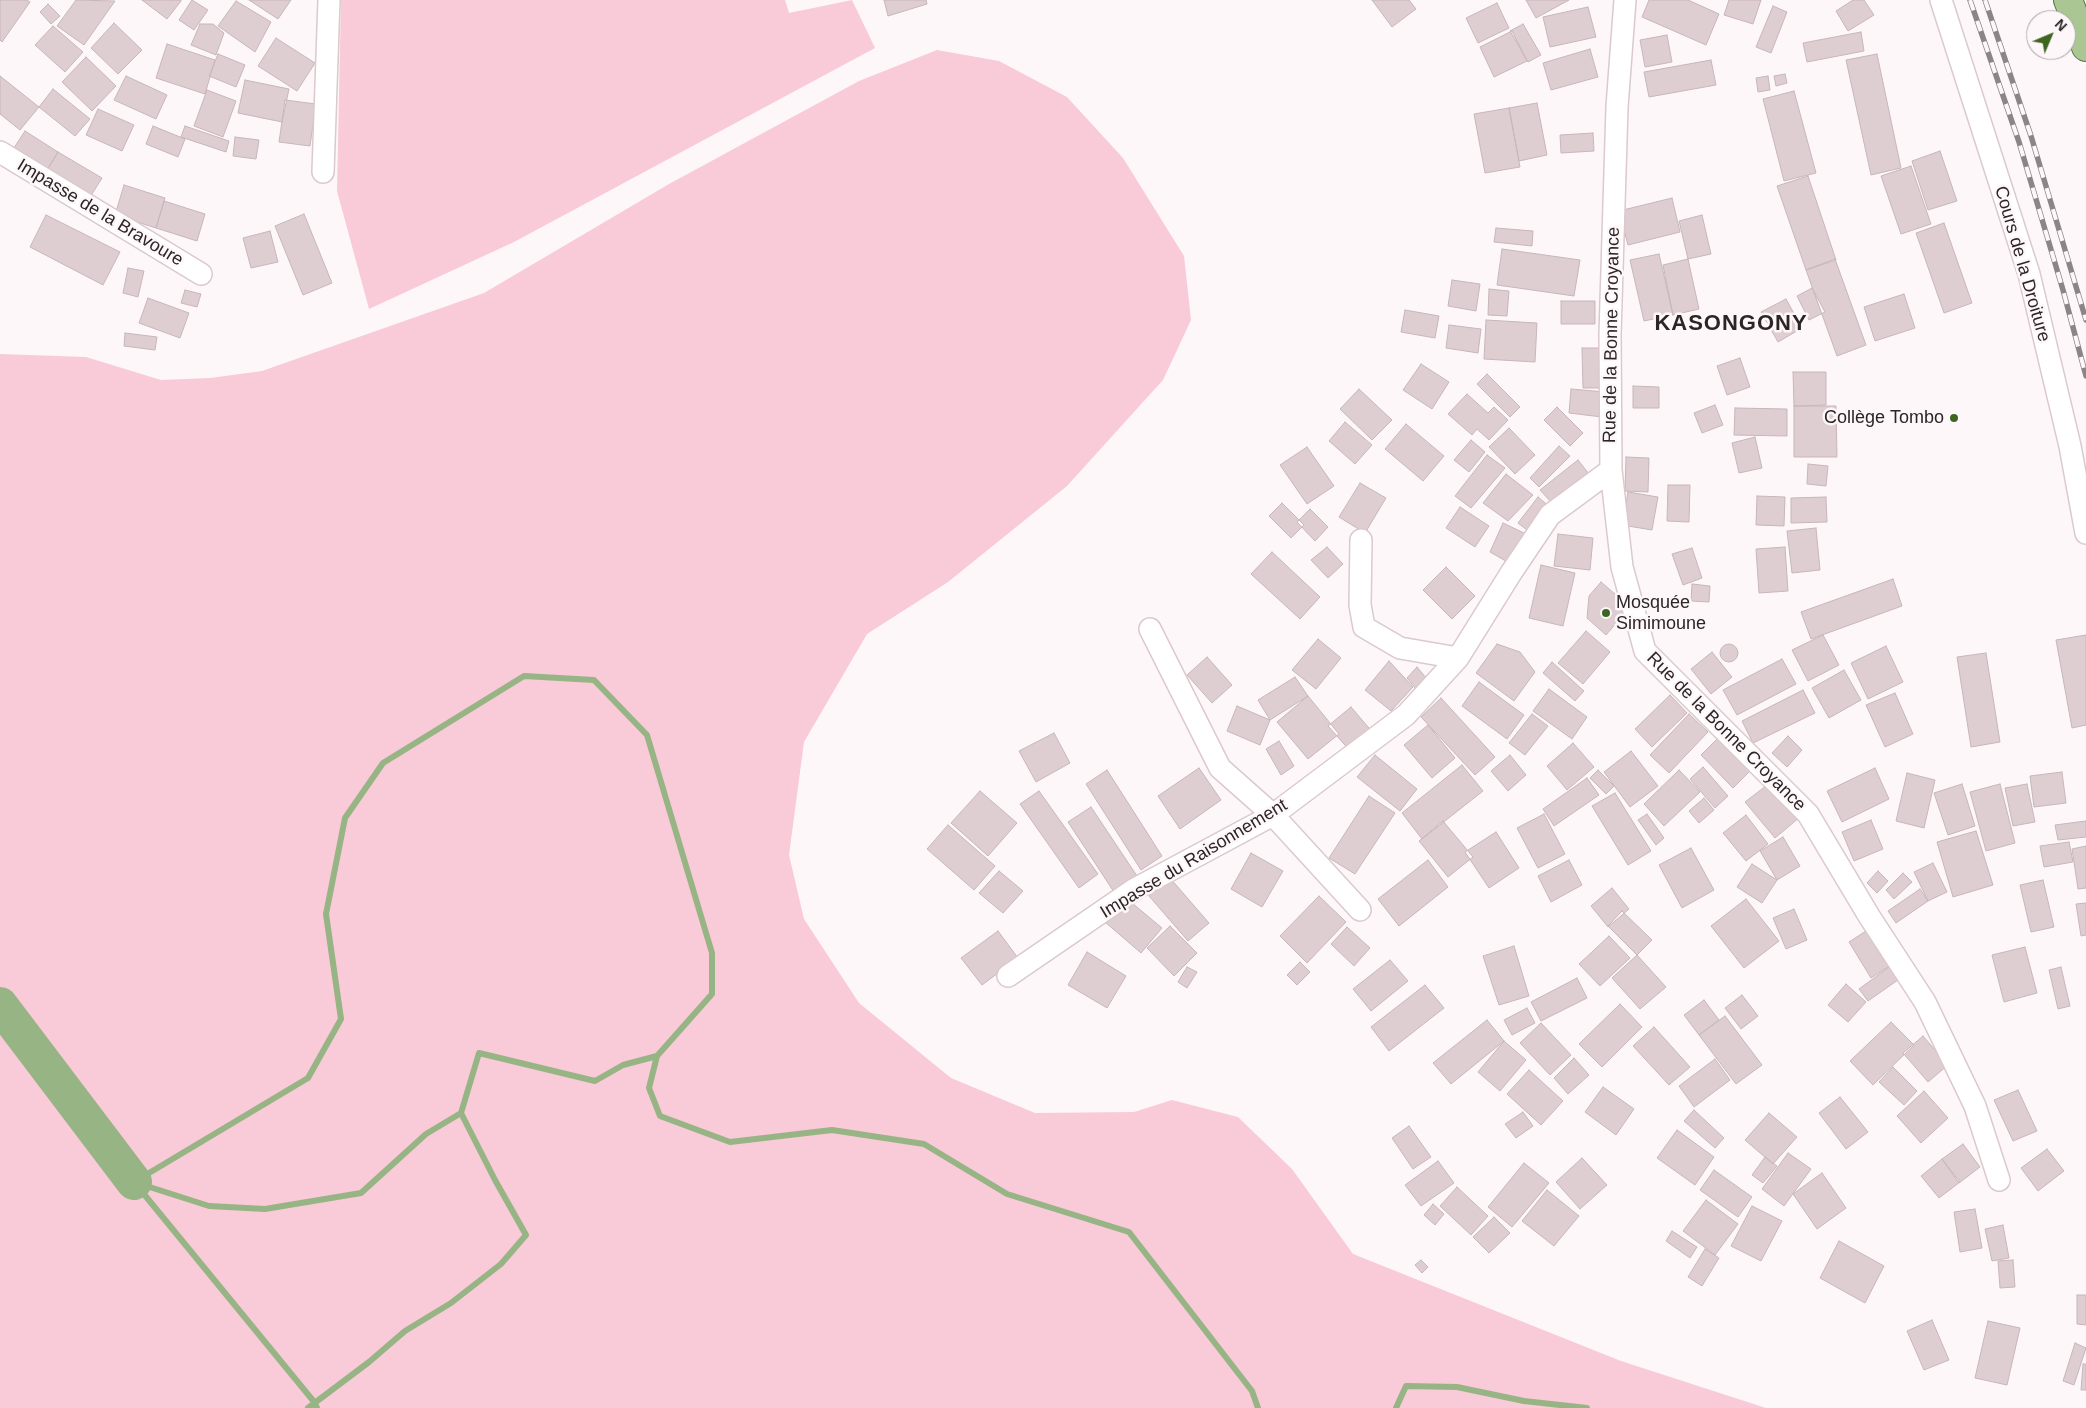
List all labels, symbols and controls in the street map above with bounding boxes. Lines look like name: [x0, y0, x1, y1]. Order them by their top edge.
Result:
north arrow: [2026, 10, 2076, 60]
text: N: [2052, 16, 2070, 34]
street label: Impasse de la Bravoure: [13, 155, 187, 271]
street label: Cours de la Droiture: [1989, 184, 2055, 344]
street label: Rue de la Bonne Croyance: [1599, 227, 1625, 443]
district label: KASONGONY: [1653, 311, 1809, 337]
place label: Collège Tombo: [1824, 407, 1944, 429]
marker: Collège Tombo: [1948, 412, 1960, 424]
place label: Mosquée Simimoune: [1616, 592, 1706, 634]
marker: Mosquée Simimoune: [1600, 607, 1612, 619]
street label: Rue de la Bonne Croyance: [1642, 648, 1810, 816]
street label: Impasse du Raisonnement: [1097, 795, 1291, 923]

